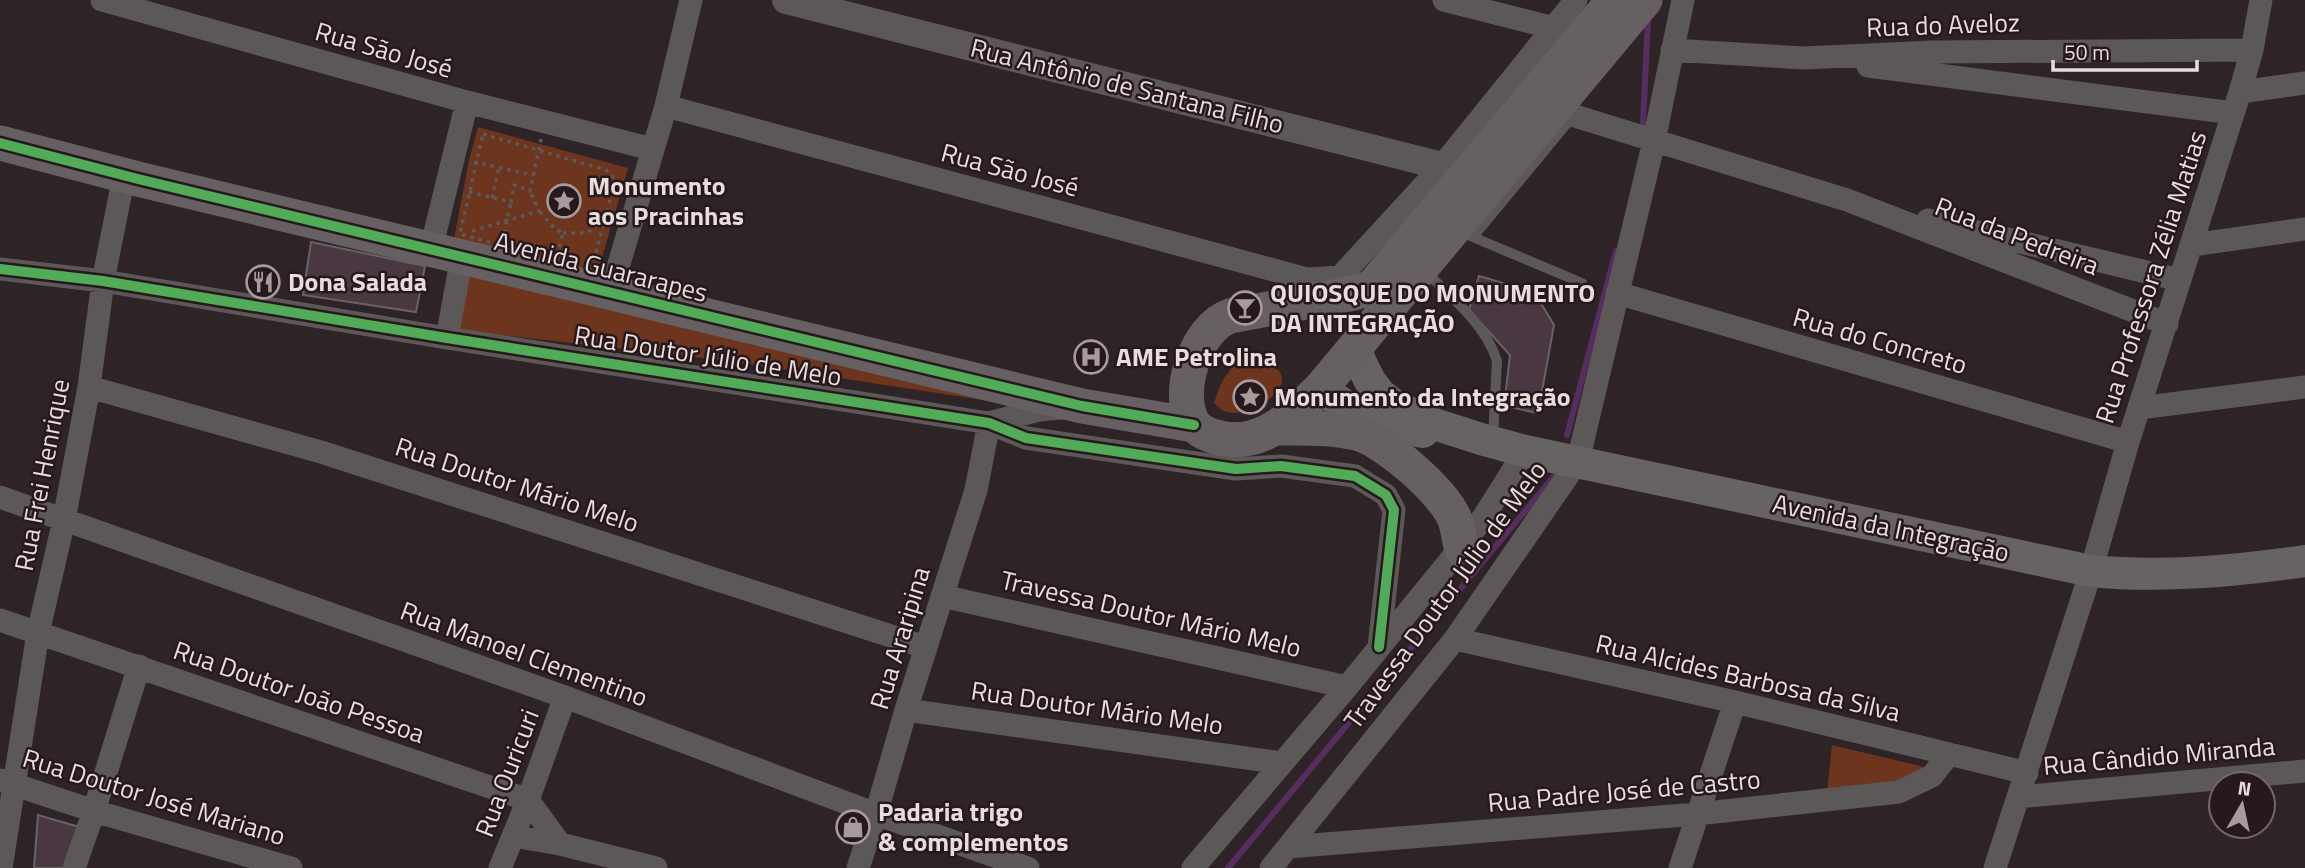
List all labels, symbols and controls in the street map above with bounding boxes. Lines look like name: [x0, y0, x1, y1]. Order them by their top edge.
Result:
street label: Rua do Aveloz: [1866, 2, 2020, 47]
street label: Rua São José: [311, 11, 457, 88]
street label: Rua Antônio de Santana Filho: [966, 28, 1288, 143]
scale bar: [2053, 28, 2196, 72]
text: 50 m: [2064, 36, 2110, 68]
street label: Rua Professora Zélia Matias: [2085, 126, 2216, 428]
street label: Rua São José: [937, 132, 1083, 207]
place label: Monumento aos Pracinhas: [588, 166, 744, 235]
place icon: Monumento aos Pracinhas: [545, 182, 583, 220]
street label: Rua da Pedreira: [1930, 186, 2105, 285]
street label: Avenida Guararapes: [490, 221, 712, 312]
place label: Dona Salada: [288, 262, 427, 301]
restaurant icon: Dona Salada: [244, 263, 282, 301]
place label: QUIOSQUE DO MONUMENTO DA INTEGRAÇÃO: [1270, 273, 1595, 342]
bar icon: QUIOSQUE DO MONUMENTO DA INTEGRAÇÃO: [1226, 289, 1264, 327]
street label: Rua do Concreto: [1789, 297, 1972, 384]
street label: Rua Doutor Júlio de Melo: [572, 315, 844, 396]
place label: AME Petrolina: [1116, 337, 1277, 376]
hospital icon: AME Petrolina: [1072, 338, 1110, 376]
street label: Rua Frei Henrique: [4, 376, 79, 574]
place label: Monumento da Integração: [1274, 377, 1571, 416]
place icon: Monumento da Integração: [1231, 378, 1269, 416]
street label: Rua Doutor Mário Melo: [390, 427, 644, 542]
street label: Travessa Doutor Júlio de Melo: [1334, 453, 1555, 737]
street label: Avenida da Integração: [1769, 483, 2013, 572]
street label: Travessa Doutor Mário Melo: [997, 560, 1305, 667]
street label: Rua Araripina: [859, 562, 940, 714]
street label: Rua Manoel Clementino: [395, 591, 653, 716]
street label: Rua Alcides Barbosa da Silva: [1592, 623, 1904, 732]
street label: Rua Doutor João Pessoa: [168, 630, 430, 753]
street label: Rua Doutor Mário Melo: [969, 671, 1226, 744]
street label: Rua Ouricuri: [464, 703, 549, 842]
street label: Rua Cândido Miranda: [2041, 726, 2277, 785]
street label: Rua Doutor José Mariano: [18, 738, 290, 855]
street label: Rua Padre José de Castro: [1486, 759, 1762, 822]
north arrow: [2207, 770, 2277, 840]
text: N: [2236, 772, 2254, 803]
place label: Padaria trigo & complementos: [878, 792, 1069, 861]
shop icon: Padaria trigo & complementos: [834, 808, 872, 846]

